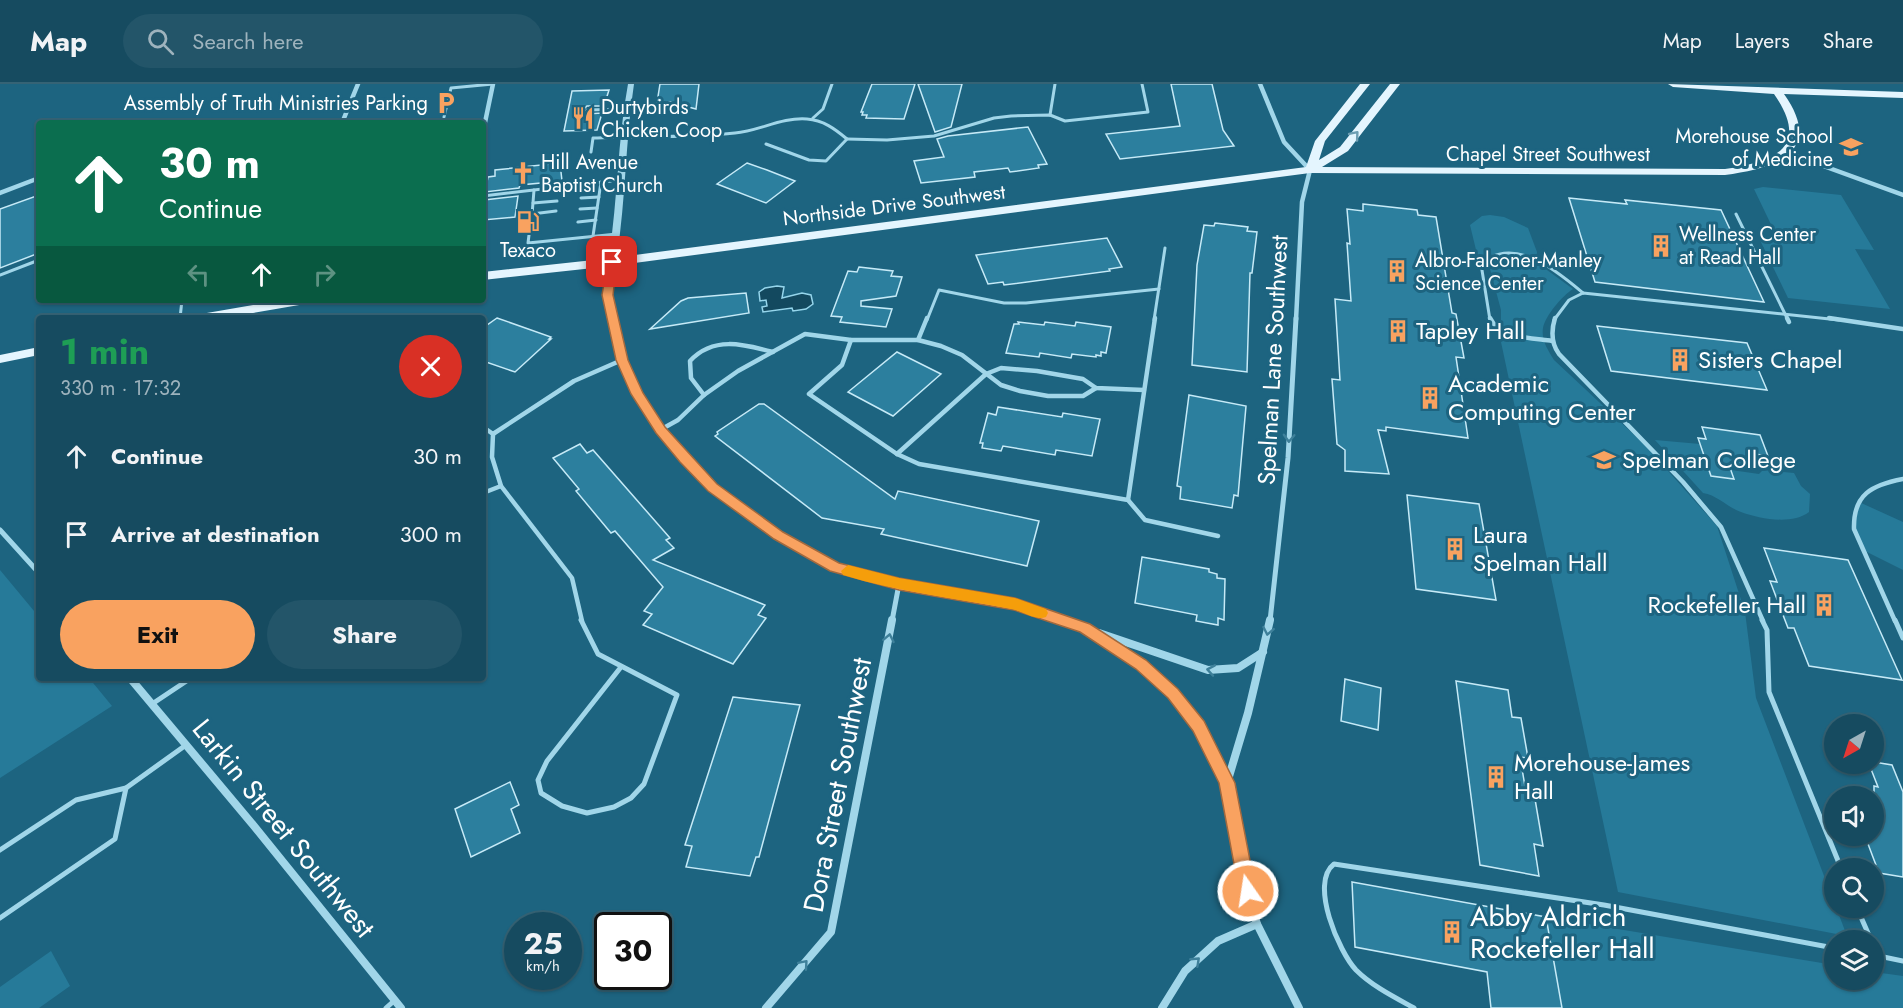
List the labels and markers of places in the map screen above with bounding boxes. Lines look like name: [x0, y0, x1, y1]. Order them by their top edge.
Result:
place label: Assembly of Truth Ministries Parking: [124, 89, 428, 118]
parking icon: Assembly of Truth Ministries Parking: [433, 90, 459, 116]
place label: Durtybirds Chicken Coop: [601, 93, 722, 145]
restaurant icon: Durtybirds Chicken Coop: [570, 105, 596, 131]
place label: Morehouse School of Medicine: [1675, 122, 1833, 174]
school or university icon: Morehouse School of Medicine: [1838, 134, 1864, 160]
place label: Hill Avenue Baptist Church: [541, 148, 663, 200]
church icon: Hill Avenue Baptist Church: [510, 160, 536, 186]
fuel station icon: Texaco: [515, 209, 541, 235]
place label: Wellness Center at Read Hall: [1679, 220, 1816, 272]
building icon: Wellness Center at Read Hall: [1648, 233, 1674, 259]
place label: Texaco: [500, 236, 556, 265]
pin: [586, 236, 637, 287]
place label: Albro-Falconer-Manley Science Center: [1415, 246, 1602, 298]
building icon: Albro-Falconer-Manley Science Center: [1384, 258, 1410, 284]
place label: Tapley Hall: [1416, 313, 1525, 348]
building icon: Tapley Hall: [1385, 318, 1411, 344]
place label: Sisters Chapel: [1698, 342, 1842, 377]
building icon: Sisters Chapel: [1667, 347, 1693, 373]
place label: Academic Computing Center: [1448, 366, 1637, 429]
building icon: Academic Computing Center: [1417, 385, 1443, 411]
place label: Spelman College: [1622, 442, 1796, 477]
school or university icon: Spelman College: [1591, 447, 1617, 473]
place label: Laura Spelman Hall: [1473, 517, 1608, 580]
building icon: Laura Spelman Hall: [1442, 536, 1468, 562]
place label: Rockefeller Hall: [1648, 587, 1806, 622]
building icon: Rockefeller Hall: [1811, 592, 1837, 618]
place label: Morehouse-James Hall: [1514, 745, 1690, 808]
building icon: Morehouse-James Hall: [1483, 764, 1509, 790]
place label: Abby Aldrich Rockefeller Hall: [1470, 896, 1655, 969]
building icon: Abby Aldrich Rockefeller Hall: [1439, 919, 1465, 945]

